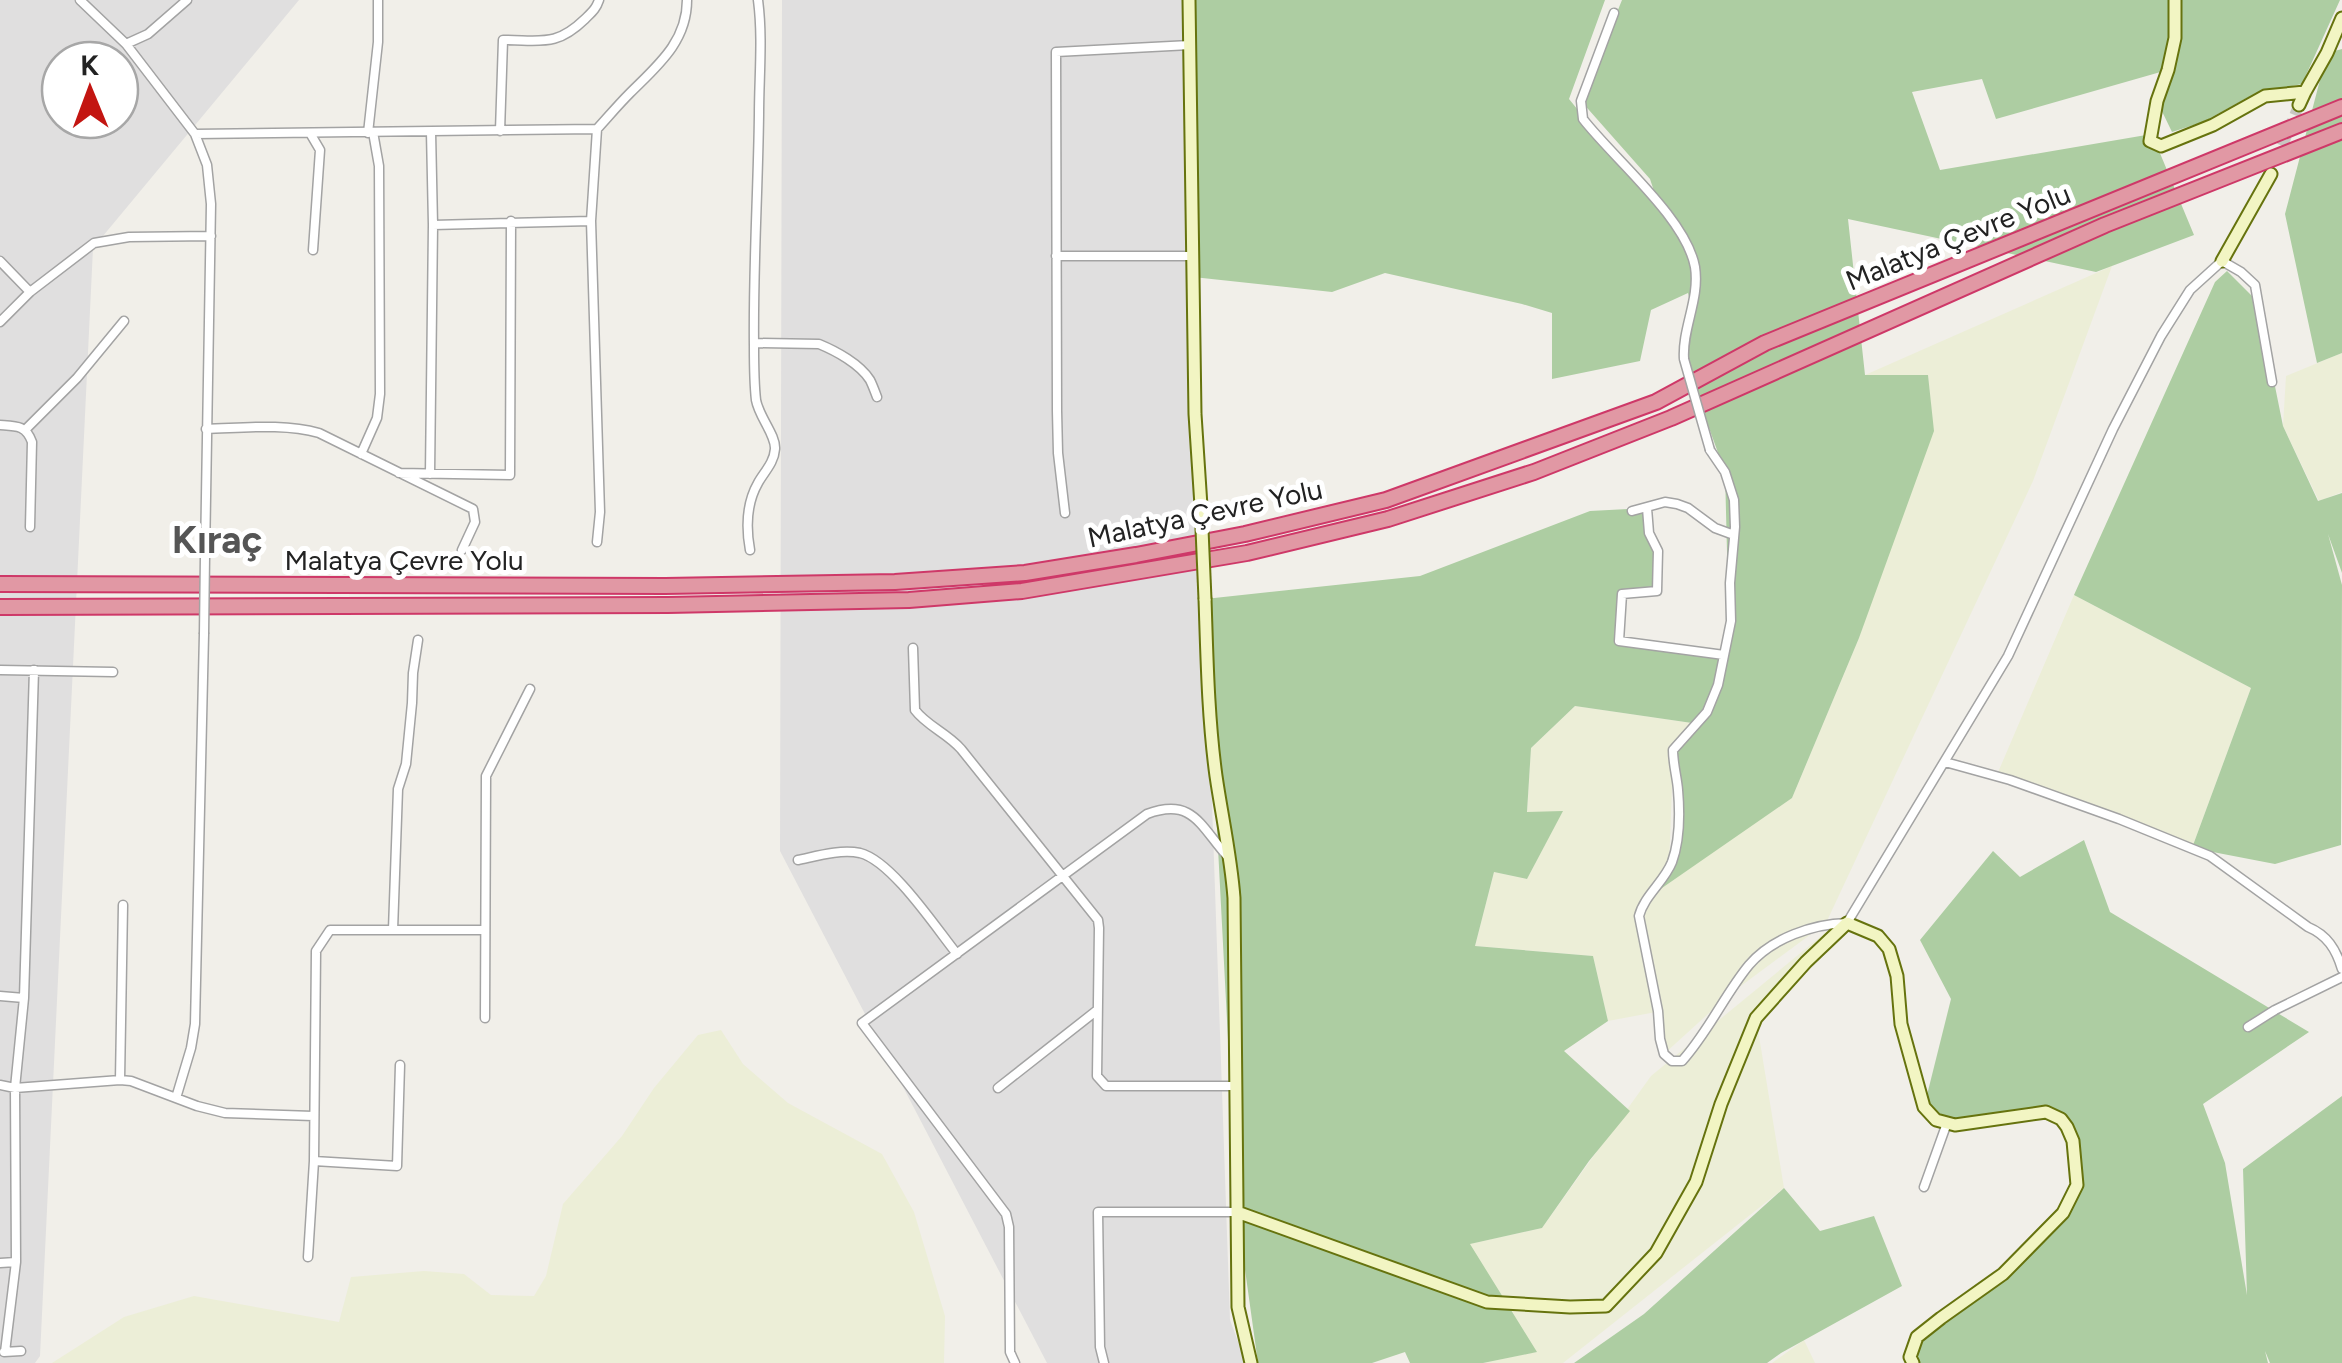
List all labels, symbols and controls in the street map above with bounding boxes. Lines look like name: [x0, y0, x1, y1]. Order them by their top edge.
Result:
north arrow: [40, 40, 140, 140]
text: K: [80, 48, 100, 82]
street label: Malatya Çevre Yolu: [1841, 176, 2075, 298]
street label: Malatya Çevre Yolu: [1084, 472, 1326, 554]
district label: Kıraç: [172, 517, 262, 563]
street label: Malatya Çevre Yolu: [284, 543, 524, 577]

